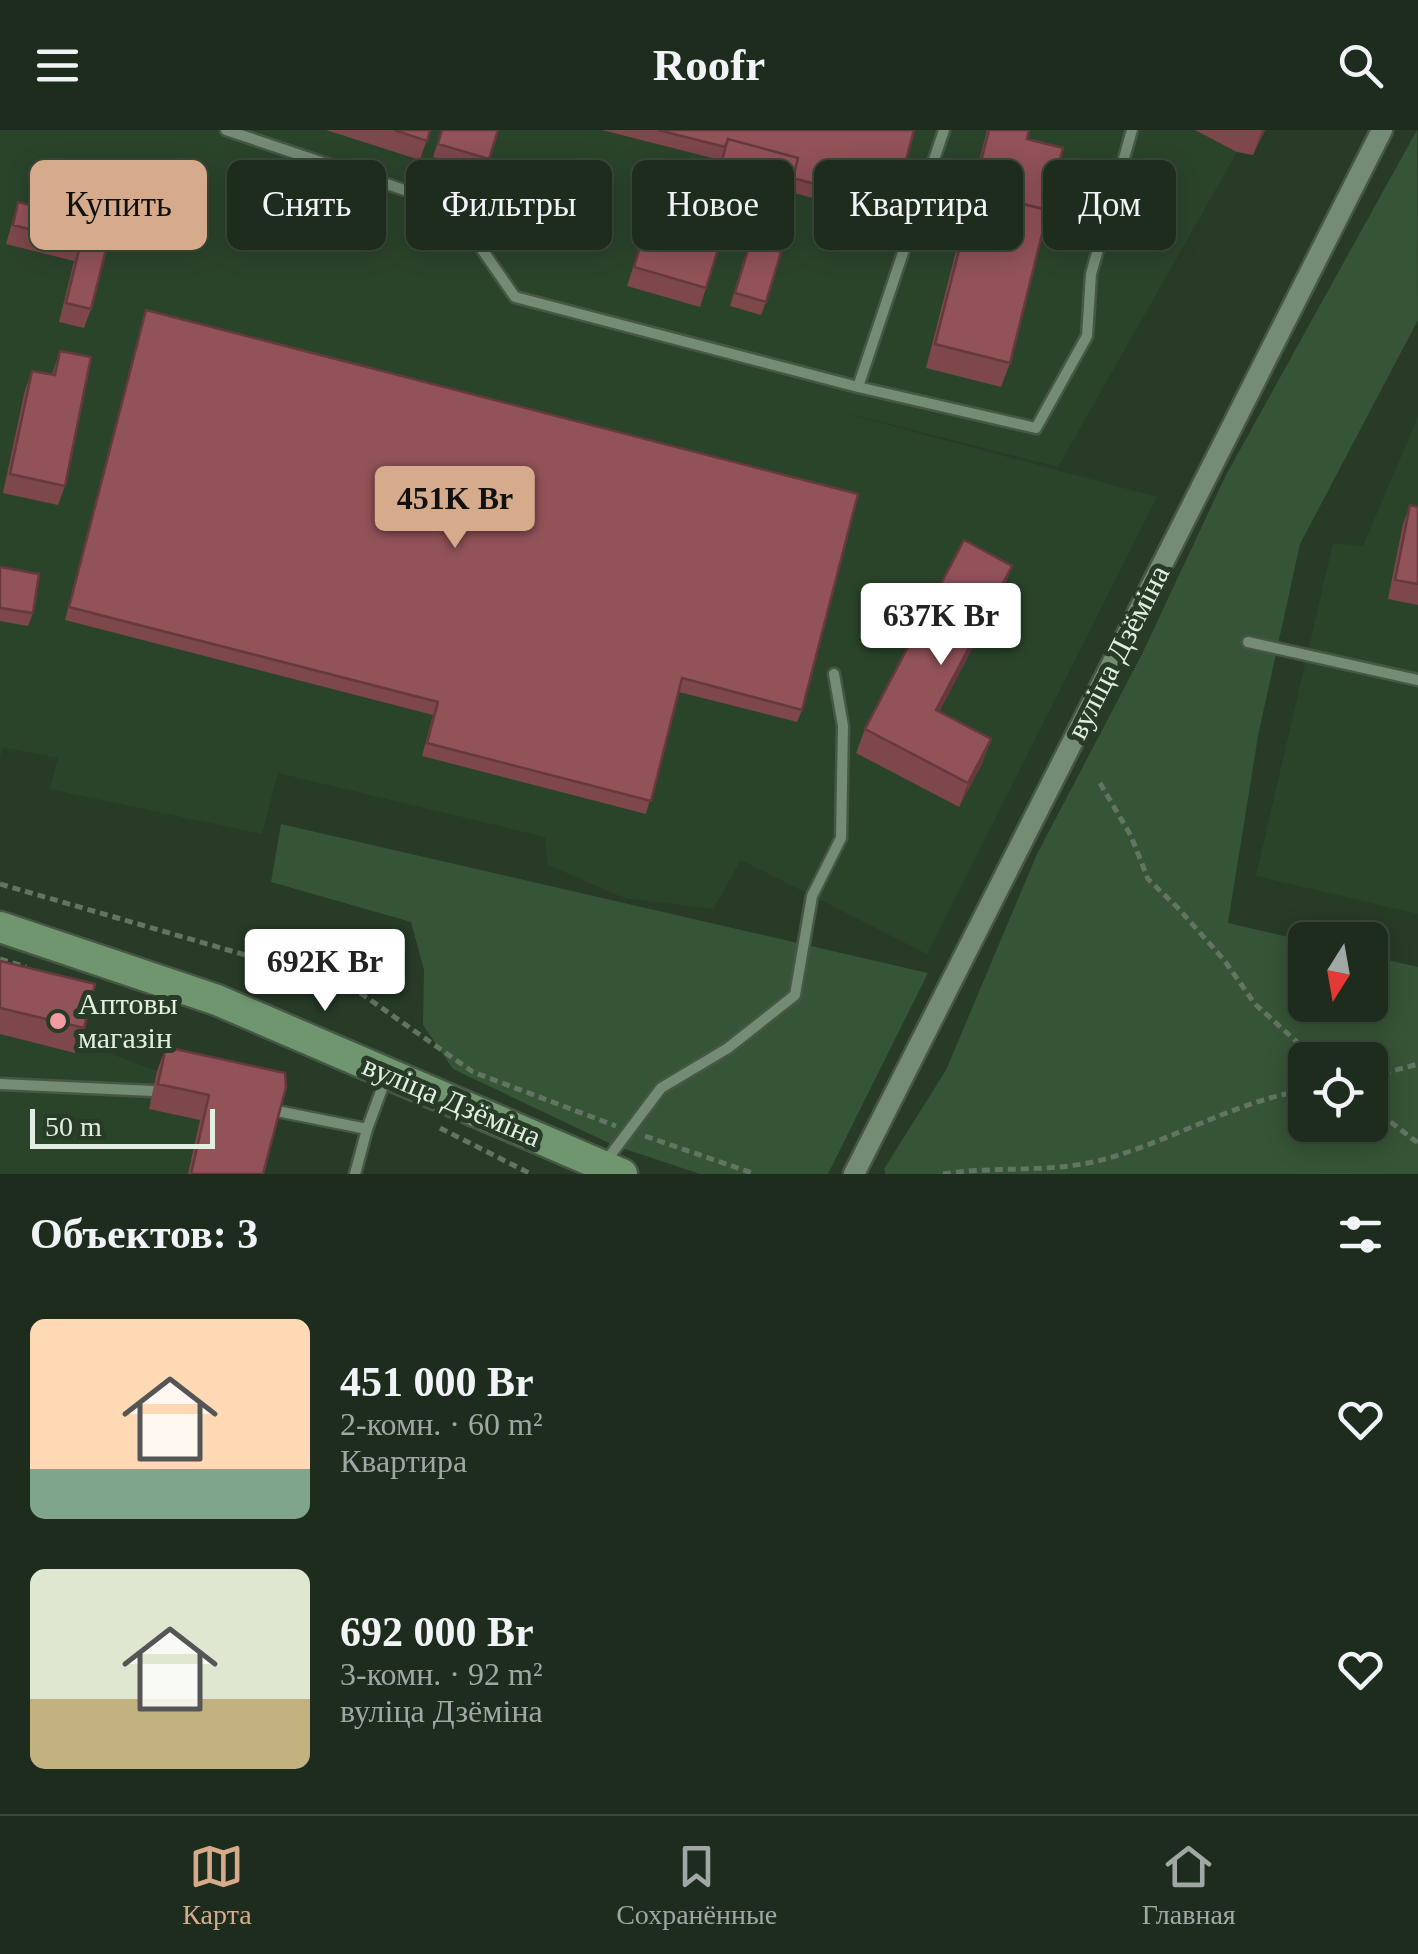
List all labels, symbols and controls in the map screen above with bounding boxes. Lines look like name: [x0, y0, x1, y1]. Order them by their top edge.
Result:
icon: menu: [30, 38, 85, 93]
icon: search: [1333, 38, 1388, 93]
text: Roofr: [653, 40, 765, 90]
chip: Купить: [30, 160, 207, 250]
chip: Снять: [227, 160, 386, 250]
chip: Фильтры: [406, 160, 612, 250]
chip: Новое: [632, 160, 794, 250]
chip: Квартира: [814, 160, 1023, 250]
chip: Дом: [1043, 160, 1176, 250]
pin: 451K Br: [363, 466, 547, 551]
text: 451K Br: [397, 480, 513, 516]
street label: вуліца Дзёміна: [1060, 560, 1175, 744]
pin: 637K Br: [849, 583, 1033, 668]
text: 637K Br: [883, 597, 999, 633]
north arrow: [1288, 922, 1388, 1022]
map controls: [1288, 922, 1388, 1142]
pin: 692K Br: [233, 929, 417, 1014]
text: 692K Br: [267, 943, 383, 979]
place label: Аптовы магазін: [78, 987, 178, 1054]
marker: Аптовы магазін: [47, 1010, 69, 1032]
button: locate: [1288, 1042, 1388, 1142]
street label: вуліца Дзёміна: [358, 1048, 546, 1153]
scale bar: [30, 1104, 215, 1148]
text: 50 m: [45, 1111, 102, 1142]
icon: filters: [1333, 1207, 1388, 1262]
text: Объектов: 3: [30, 1211, 258, 1257]
icon: home: [110, 1359, 230, 1479]
text: 451 000 Br: [340, 1359, 534, 1405]
icon: heart: [1333, 1392, 1388, 1447]
text: 2-комн. · 60 m²: [340, 1406, 542, 1442]
text: Квартира: [340, 1443, 467, 1479]
icon: home: [110, 1609, 230, 1729]
text: 692 000 Br: [340, 1609, 534, 1655]
icon: heart: [1333, 1642, 1388, 1697]
text: 3-комн. · 92 m²: [340, 1656, 542, 1692]
text: вуліца Дзёміна: [340, 1693, 543, 1729]
tab: Карта: [182, 1839, 252, 1931]
tab: Сохранённые: [616, 1839, 777, 1931]
tab: Главная: [1142, 1839, 1236, 1931]

